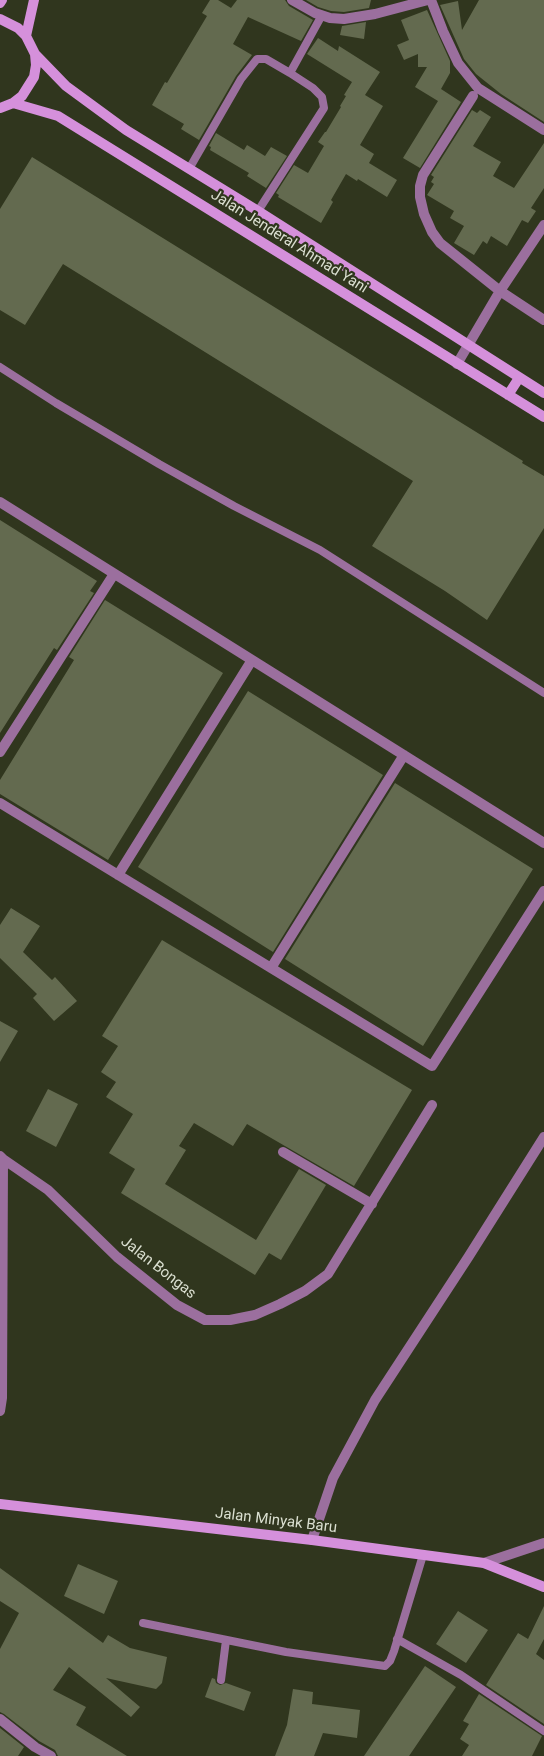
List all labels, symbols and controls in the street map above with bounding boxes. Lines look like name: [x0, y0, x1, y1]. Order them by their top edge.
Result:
street label: Jalan Jenderal Ahmad Yani: [207, 186, 371, 298]
street label: Jalan Bongas: [117, 1233, 199, 1303]
street label: Jalan Minyak Baru: [214, 1505, 338, 1537]

